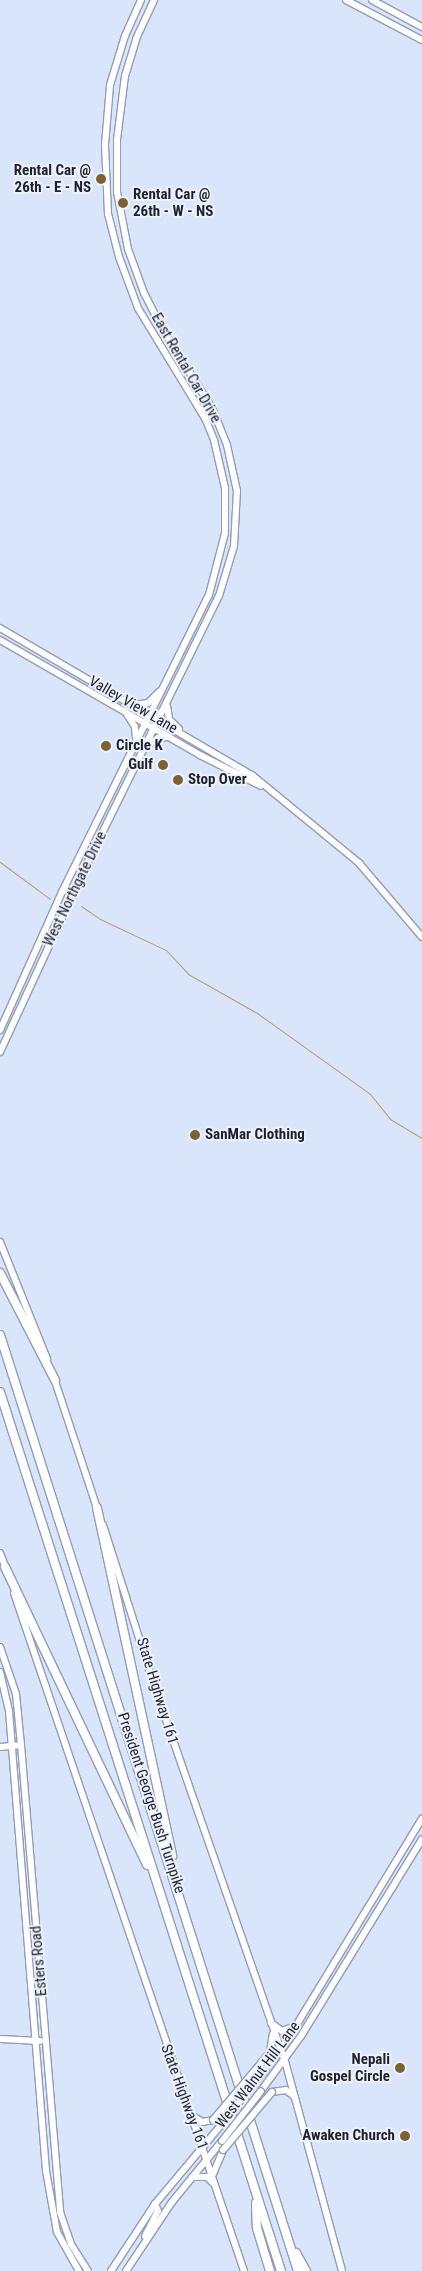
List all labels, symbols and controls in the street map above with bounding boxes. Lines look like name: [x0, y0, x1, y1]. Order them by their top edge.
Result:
place label: Rental Car @ 26th - E - NS: [14, 161, 91, 196]
marker: Rental Car @ 26th - E - NS: [95, 173, 107, 185]
place label: Rental Car @ 26th - W - NS: [133, 185, 213, 220]
marker: Rental Car @ 26th - W - NS: [117, 197, 129, 209]
street label: East Rental Car Drive: [147, 310, 225, 426]
street label: Valley View Lane: [85, 672, 181, 738]
place label: Circle K: [116, 737, 163, 755]
marker: Circle K: [100, 740, 112, 752]
place label: Gulf: [128, 756, 153, 774]
marker: Gulf: [157, 759, 169, 771]
place label: Stop Over: [188, 771, 247, 789]
marker: Stop Over: [172, 774, 184, 786]
street label: West Northgate Drive: [39, 829, 111, 949]
place label: SanMar Clothing: [205, 1126, 305, 1144]
marker: SanMar Clothing: [189, 1129, 201, 1141]
street label: State Highway 161: [132, 1636, 182, 1746]
street label: President George Bush Turnpike: [113, 1710, 189, 1896]
street label: Esters Road: [27, 1925, 51, 1997]
street label: West Walnut Hill Lane: [212, 2018, 304, 2132]
street label: State Highway 161: [157, 2042, 211, 2152]
place label: Nepali Gospel Circle: [310, 2050, 390, 2085]
marker: Nepali Gospel Circle: [394, 2062, 406, 2074]
place label: Awaken Church: [302, 2127, 395, 2145]
marker: Awaken Church: [399, 2130, 411, 2142]

